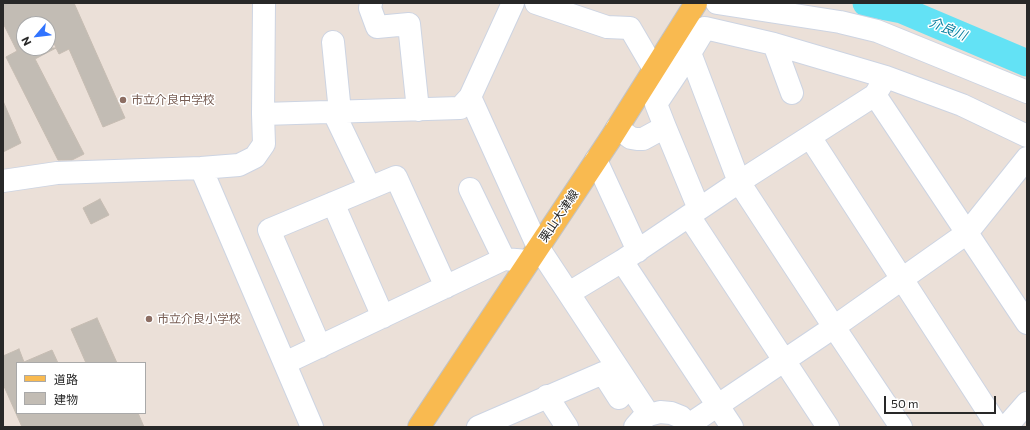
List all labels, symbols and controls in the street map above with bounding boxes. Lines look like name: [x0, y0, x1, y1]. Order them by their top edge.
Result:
water label: 介良川: [927, 14, 969, 44]
north arrow: [16, 16, 56, 56]
text: N: [18, 35, 34, 48]
place label: 市立介良中学校: [131, 93, 215, 107]
marker: 市立介良中学校: [118, 95, 128, 105]
street label: 栗山大津線: [536, 187, 582, 245]
place label: 市立介良小学校: [157, 312, 241, 326]
marker: 市立介良小学校: [144, 314, 154, 324]
legend: [16, 362, 146, 414]
text: 道路: [54, 372, 78, 386]
scale bar: [886, 388, 998, 414]
text: 建物: [54, 392, 78, 406]
text: 50 m: [891, 396, 919, 410]

